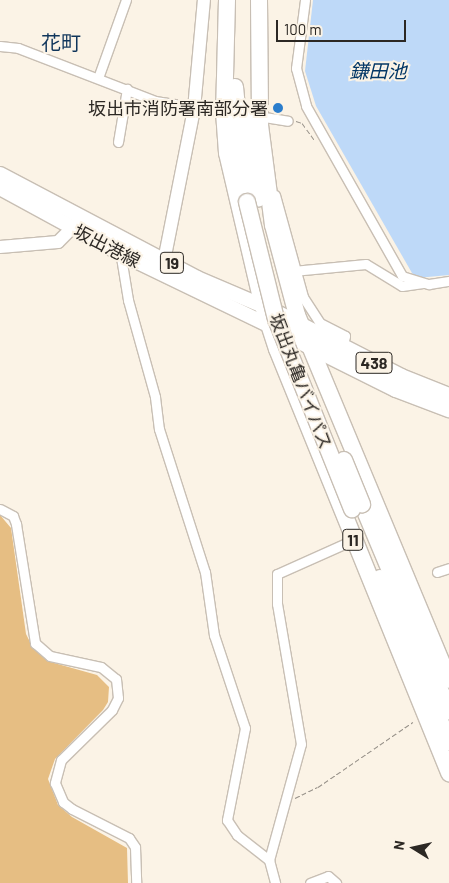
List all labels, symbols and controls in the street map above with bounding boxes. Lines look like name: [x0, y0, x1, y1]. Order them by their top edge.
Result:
scale bar: [279, 10, 409, 42]
text: 100 m: [284, 20, 322, 38]
district label: 花町: [41, 30, 81, 54]
water label: 鎌田池: [350, 60, 406, 82]
place label: 坂出市消防署南部分署: [88, 97, 268, 119]
marker: 坂出市消防署南部分署: [272, 102, 284, 114]
street label: 坂出港線: [70, 220, 144, 272]
road number: 19: [160, 250, 184, 276]
street label: 坂出丸亀バイパス: [265, 310, 337, 452]
road number: 438: [355, 349, 393, 376]
road number: 11: [342, 526, 364, 554]
north arrow: [389, 823, 439, 873]
text: N: [390, 839, 408, 851]

